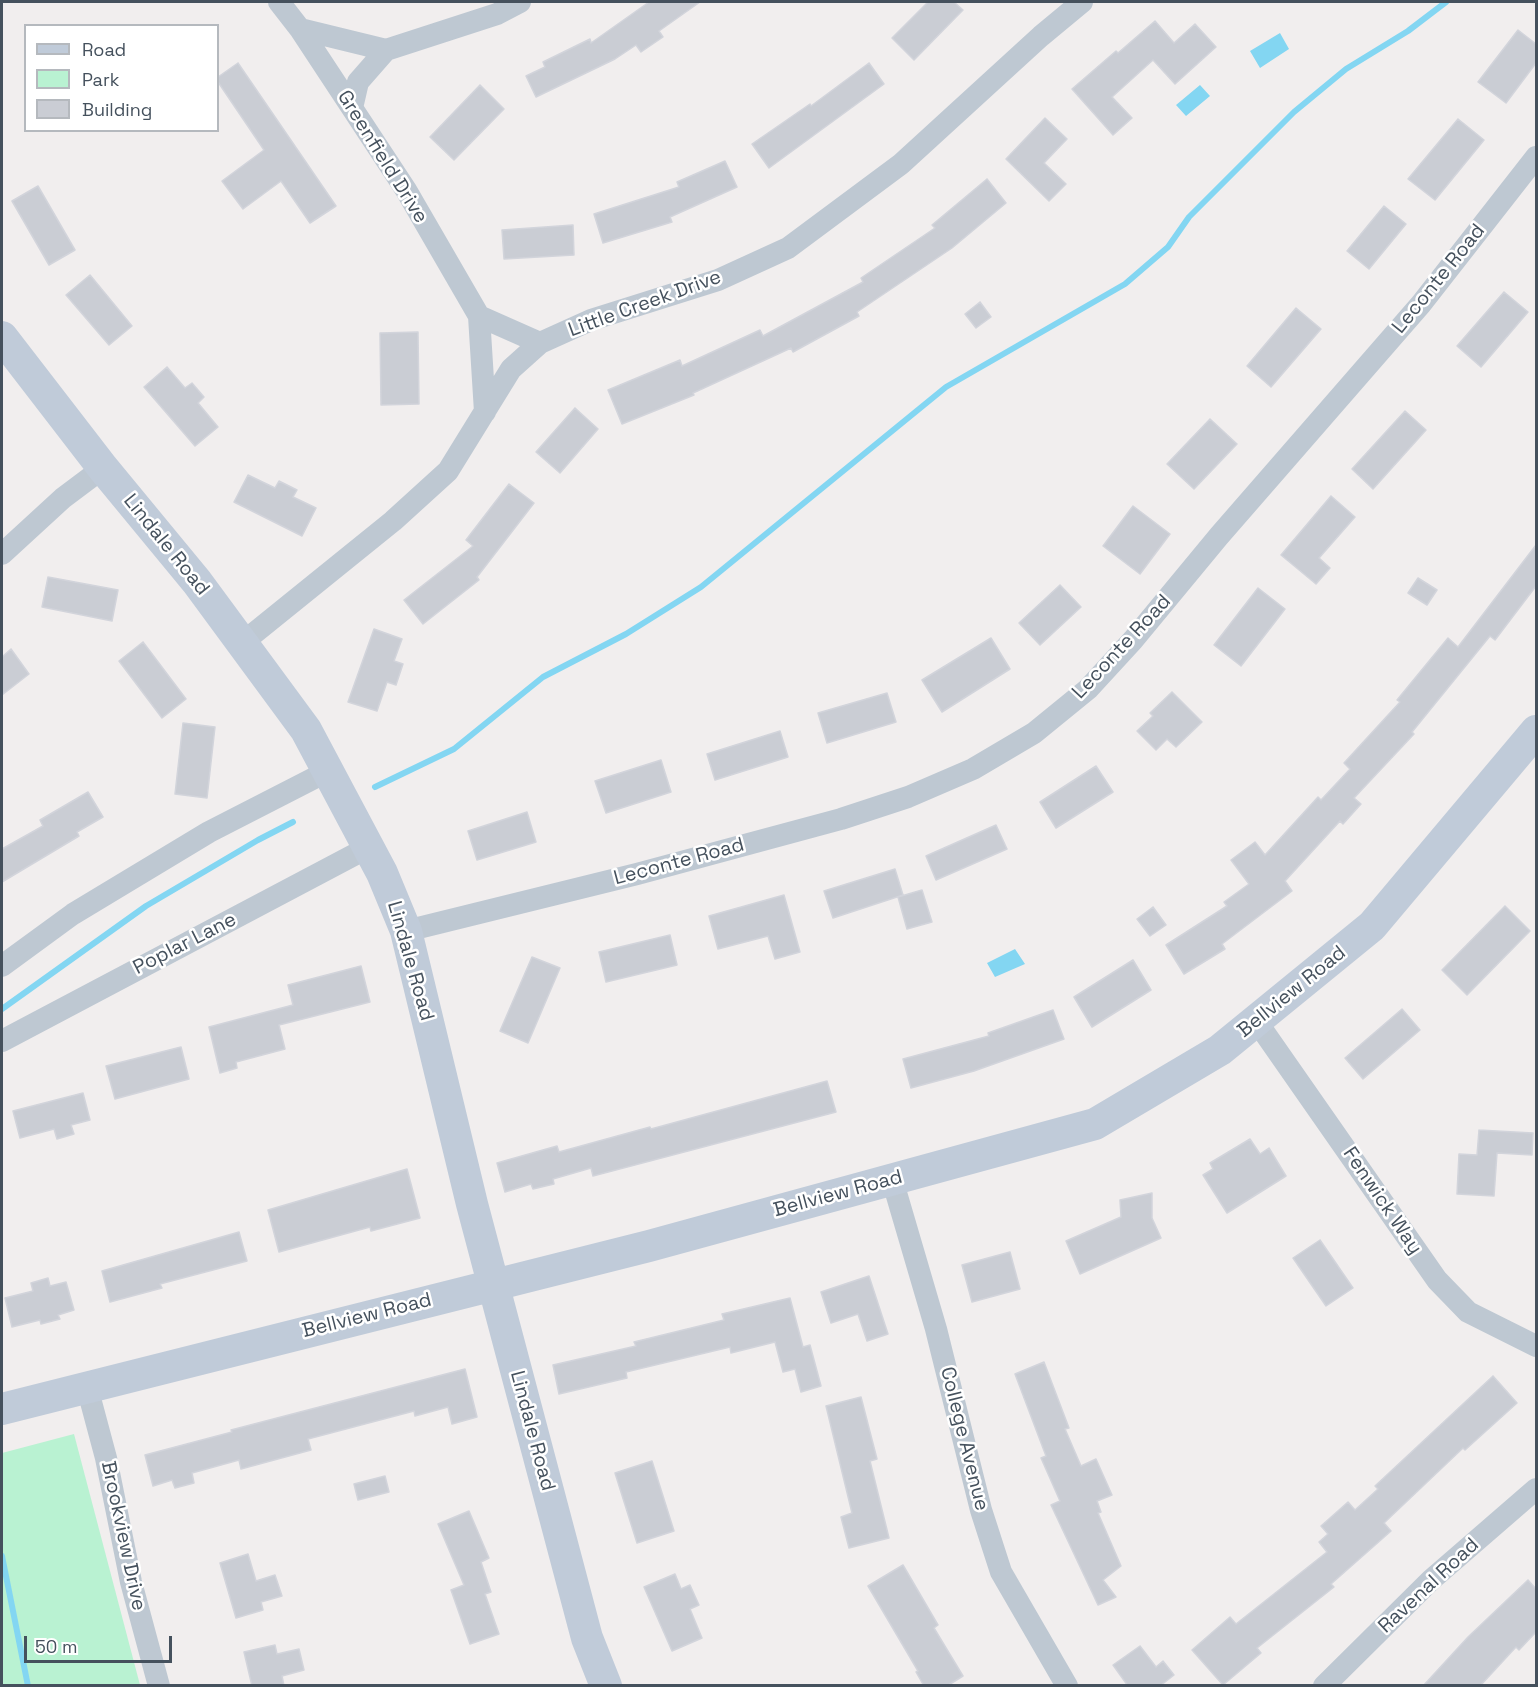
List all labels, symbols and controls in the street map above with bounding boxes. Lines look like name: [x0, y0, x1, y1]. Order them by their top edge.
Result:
legend: [24, 24, 219, 132]
text: Road: [82, 38, 126, 61]
text: Park: [82, 68, 119, 91]
street label: Greenfield Drive: [332, 86, 432, 228]
text: Building: [82, 98, 152, 121]
street label: Leconte Road: [1388, 219, 1490, 339]
street label: Little Creek Drive: [565, 265, 725, 343]
street label: Lindale Road: [118, 489, 214, 601]
street label: Leconte Road: [1068, 590, 1176, 704]
street label: Leconte Road: [611, 833, 747, 891]
street label: Lindale Road: [381, 898, 439, 1024]
street label: Poplar Lane: [129, 908, 241, 980]
street label: Bellview Road: [1233, 941, 1351, 1043]
street label: Fenwick Way: [1337, 1143, 1427, 1259]
street label: Bellview Road: [771, 1165, 905, 1223]
street label: Bellview Road: [300, 1288, 434, 1344]
street label: College Avenue: [935, 1365, 993, 1513]
street label: Lindale Road: [504, 1368, 560, 1494]
street label: Brookview Drive: [95, 1459, 151, 1613]
street label: Ravenal Road: [1374, 1533, 1484, 1639]
scale bar: [27, 1624, 176, 1662]
text: 50 m: [35, 1635, 77, 1658]

